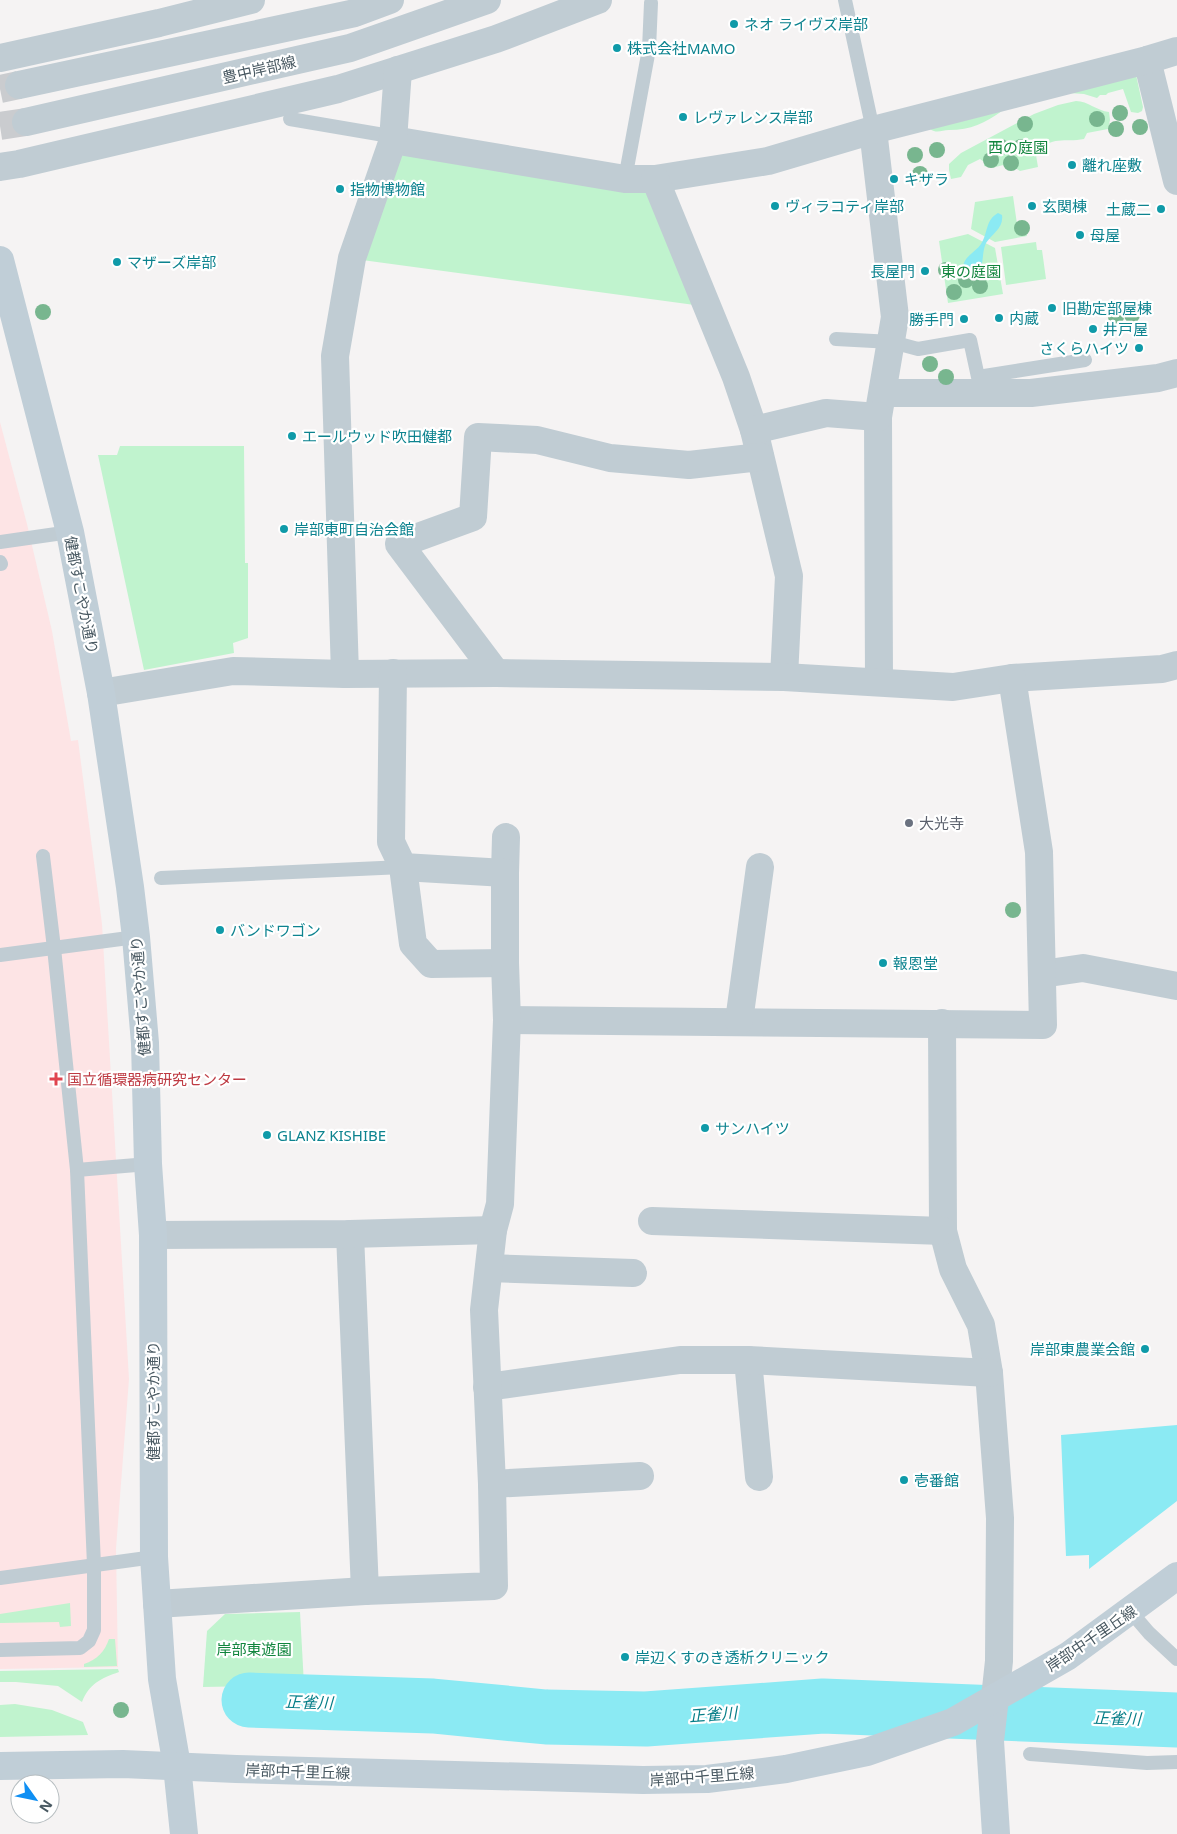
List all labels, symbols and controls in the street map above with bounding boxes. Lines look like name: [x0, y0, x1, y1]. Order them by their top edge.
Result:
place label: ネオ ライヴズ岸部: [744, 14, 868, 34]
marker: ネオ ライヴズ岸部: [728, 18, 740, 30]
place label: 株式会社MAMO: [627, 38, 736, 58]
marker: 株式会社MAMO: [611, 42, 623, 54]
street label: 豊中岸部線: [220, 51, 298, 87]
place label: レヴァレンス岸部: [693, 107, 813, 127]
marker: レヴァレンス岸部: [677, 111, 689, 123]
park label: 西の庭園: [988, 137, 1048, 157]
place label: 離れ座敷: [1082, 155, 1142, 175]
marker: 離れ座敷: [1066, 159, 1078, 171]
place label: キザラ: [904, 169, 949, 189]
marker: キザラ: [888, 173, 900, 185]
place label: 指物博物館: [350, 179, 425, 199]
marker: 指物博物館: [334, 183, 346, 195]
place label: ヴィラコティ岸部: [785, 196, 904, 216]
place label: 玄関棟: [1042, 196, 1087, 216]
place label: 土蔵二: [1106, 199, 1151, 219]
marker: ヴィラコティ岸部: [769, 200, 781, 212]
marker: 玄関棟: [1026, 200, 1038, 212]
marker: 土蔵二: [1155, 203, 1167, 215]
place label: 母屋: [1090, 225, 1120, 245]
marker: 母屋: [1074, 229, 1086, 241]
place label: マザーズ岸部: [127, 252, 216, 272]
marker: マザーズ岸部: [111, 256, 123, 268]
place label: 長屋門: [870, 261, 915, 281]
park label: 東の庭園: [941, 261, 1001, 281]
marker: 長屋門: [919, 265, 931, 277]
place label: 旧勘定部屋棟: [1062, 298, 1152, 318]
marker: 旧勘定部屋棟: [1046, 302, 1058, 314]
place label: 内蔵: [1009, 308, 1039, 328]
place label: 勝手門: [909, 309, 954, 329]
marker: 内蔵: [993, 312, 1005, 324]
marker: 勝手門: [958, 313, 970, 325]
place label: 井戸屋: [1103, 319, 1148, 339]
marker: 井戸屋: [1087, 323, 1099, 335]
place label: さくらハイツ: [1039, 338, 1129, 358]
marker: さくらハイツ: [1133, 342, 1145, 354]
place label: エールウッド吹田健都: [302, 426, 452, 446]
marker: エールウッド吹田健都: [286, 430, 298, 442]
place label: 岸部東町自治会館: [294, 519, 414, 539]
marker: 岸部東町自治会館: [278, 523, 290, 535]
street label: 健都すこやか通り: [61, 534, 103, 656]
place label: 大光寺: [919, 813, 964, 833]
marker: 大光寺: [903, 817, 915, 829]
place label: バンドワゴン: [230, 920, 321, 940]
marker: バンドワゴン: [214, 924, 226, 936]
street label: 健都すこやか通り: [126, 935, 154, 1057]
place label: 報恩堂: [893, 953, 938, 973]
marker: 報恩堂: [877, 957, 889, 969]
place label: 国立循環器病研究センター: [67, 1069, 247, 1089]
marker: 国立循環器病研究センター: [49, 1072, 63, 1086]
place label: サンハイツ: [715, 1118, 790, 1138]
marker: サンハイツ: [699, 1122, 711, 1134]
place label: GLANZ KISHIBE: [277, 1125, 386, 1145]
marker: GLANZ KISHIBE: [261, 1129, 273, 1141]
place label: 岸部東農業会館: [1030, 1339, 1135, 1359]
street label: 健都すこやか通り: [143, 1341, 163, 1461]
marker: 岸部東農業会館: [1139, 1343, 1151, 1355]
place label: 壱番館: [914, 1470, 959, 1490]
marker: 壱番館: [898, 1474, 910, 1486]
street label: 岸部中千里丘線: [1042, 1600, 1140, 1676]
park label: 岸部東遊園: [216, 1639, 292, 1659]
place label: 岸辺くすのき透析クリニック: [635, 1647, 830, 1667]
marker: 岸辺くすのき透析クリニック: [619, 1651, 631, 1663]
water label: 正雀川: [285, 1690, 335, 1714]
water label: 正雀川: [688, 1701, 740, 1727]
water label: 正雀川: [1093, 1706, 1143, 1730]
street label: 岸部中千里丘線: [245, 1759, 351, 1783]
street label: 岸部中千里丘線: [649, 1762, 755, 1790]
north arrow: [10, 1774, 60, 1824]
text: N: [35, 1796, 57, 1816]

